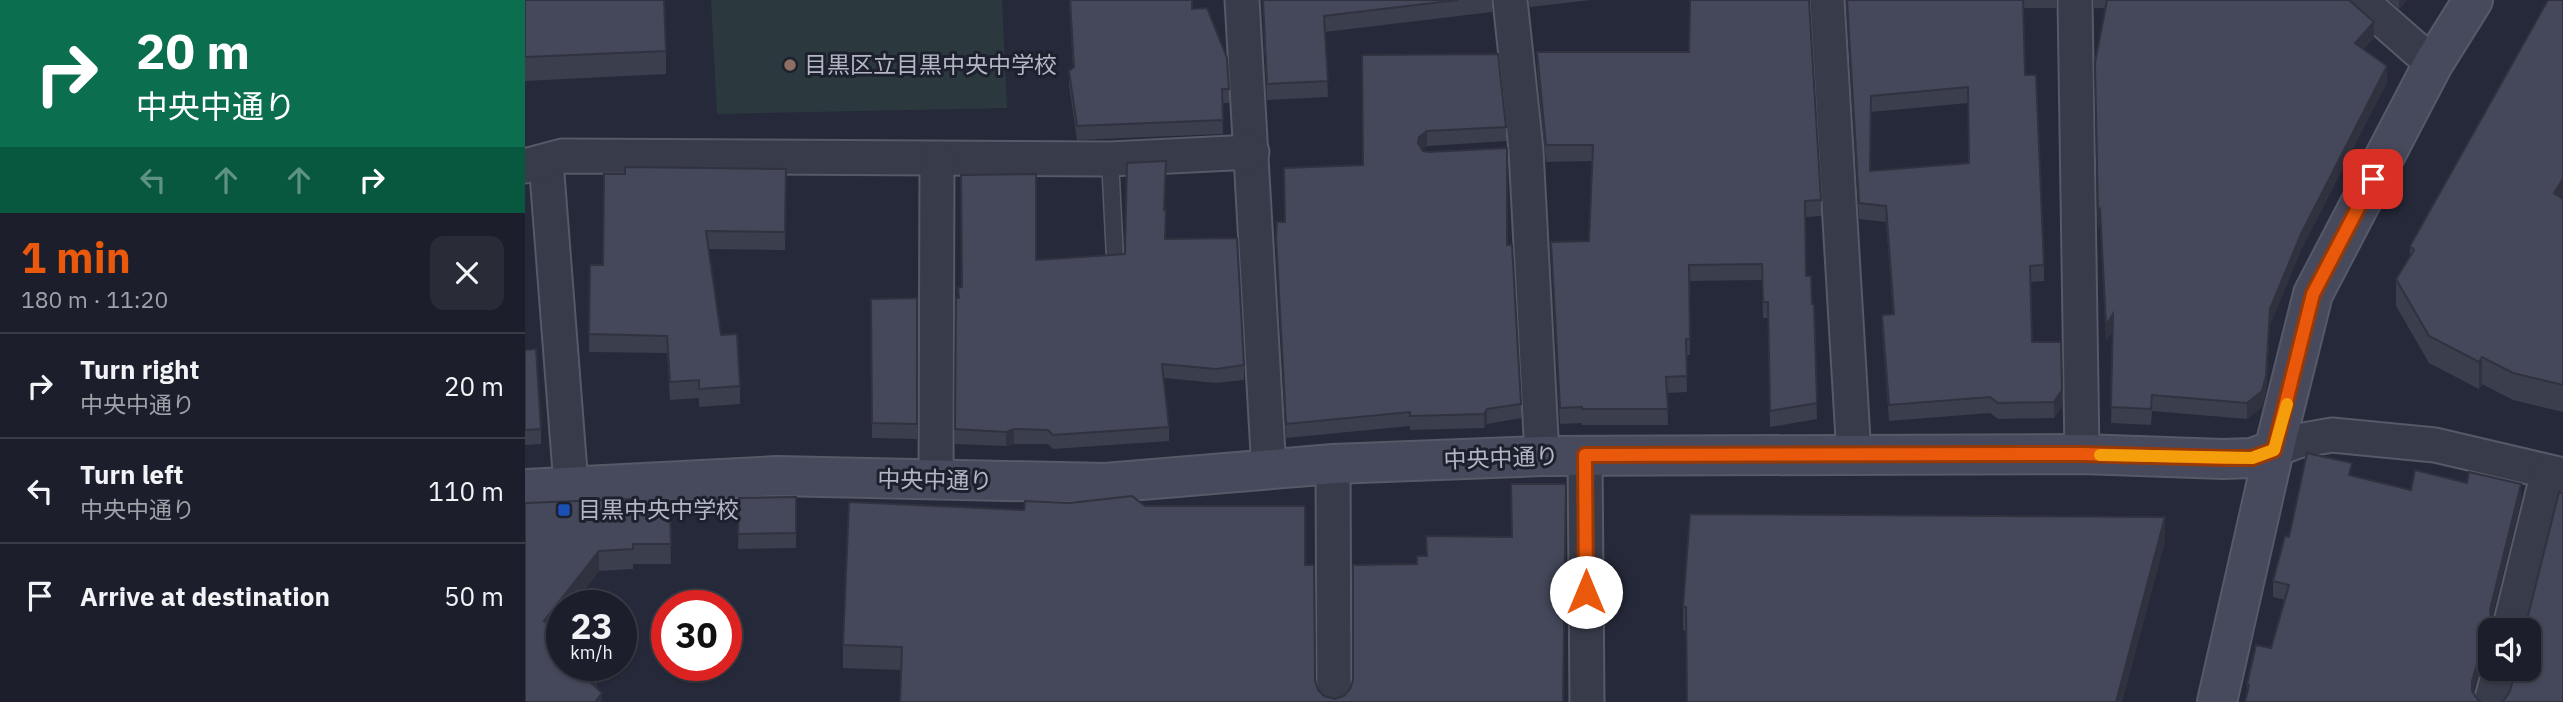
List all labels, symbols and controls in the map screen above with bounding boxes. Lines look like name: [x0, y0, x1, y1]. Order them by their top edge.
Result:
text: 20 m: [136, 19, 250, 82]
icon: right: [21, 28, 112, 119]
place label: 目黒区立目黒中央中学校: [804, 49, 1057, 79]
marker: 目黒区立目黒中央中学校: [782, 57, 798, 73]
text: 中央中通り: [136, 85, 296, 127]
pin: [2343, 149, 2403, 209]
icon: arrive: [2354, 160, 2392, 198]
icon: left: [134, 161, 172, 199]
icon: ahead: [207, 161, 245, 199]
icon: ahead: [280, 161, 318, 199]
icon: right: [353, 161, 391, 199]
text: 1 min: [21, 230, 131, 285]
button: close: [430, 236, 504, 310]
text: 180 m · 11:20: [21, 284, 168, 314]
text: Turn right: [80, 352, 199, 386]
icon: right: [21, 367, 59, 405]
text: 20 m: [444, 369, 504, 403]
text: 中央中通り: [80, 389, 195, 419]
street label: 中央中通り: [1443, 440, 1559, 474]
text: Turn left: [80, 457, 183, 491]
street label: 中央中通り: [877, 463, 993, 495]
icon: left: [21, 472, 59, 510]
text: 110 m: [428, 474, 504, 508]
text: 中央中通り: [80, 494, 195, 524]
place label: 目黒中央中学校: [578, 494, 739, 524]
marker: 目黒中央中学校: [556, 502, 572, 518]
position arrow: [1549, 555, 1623, 629]
icon: arrive: [21, 577, 59, 615]
text: Arrive at destination: [80, 579, 330, 613]
text: 50 m: [444, 579, 504, 613]
speed limit sign: 30: [651, 590, 742, 681]
text: 23: [570, 603, 613, 649]
map controls: [2478, 618, 2541, 681]
button: sound: [2478, 618, 2541, 681]
text: km/h: [570, 641, 613, 664]

